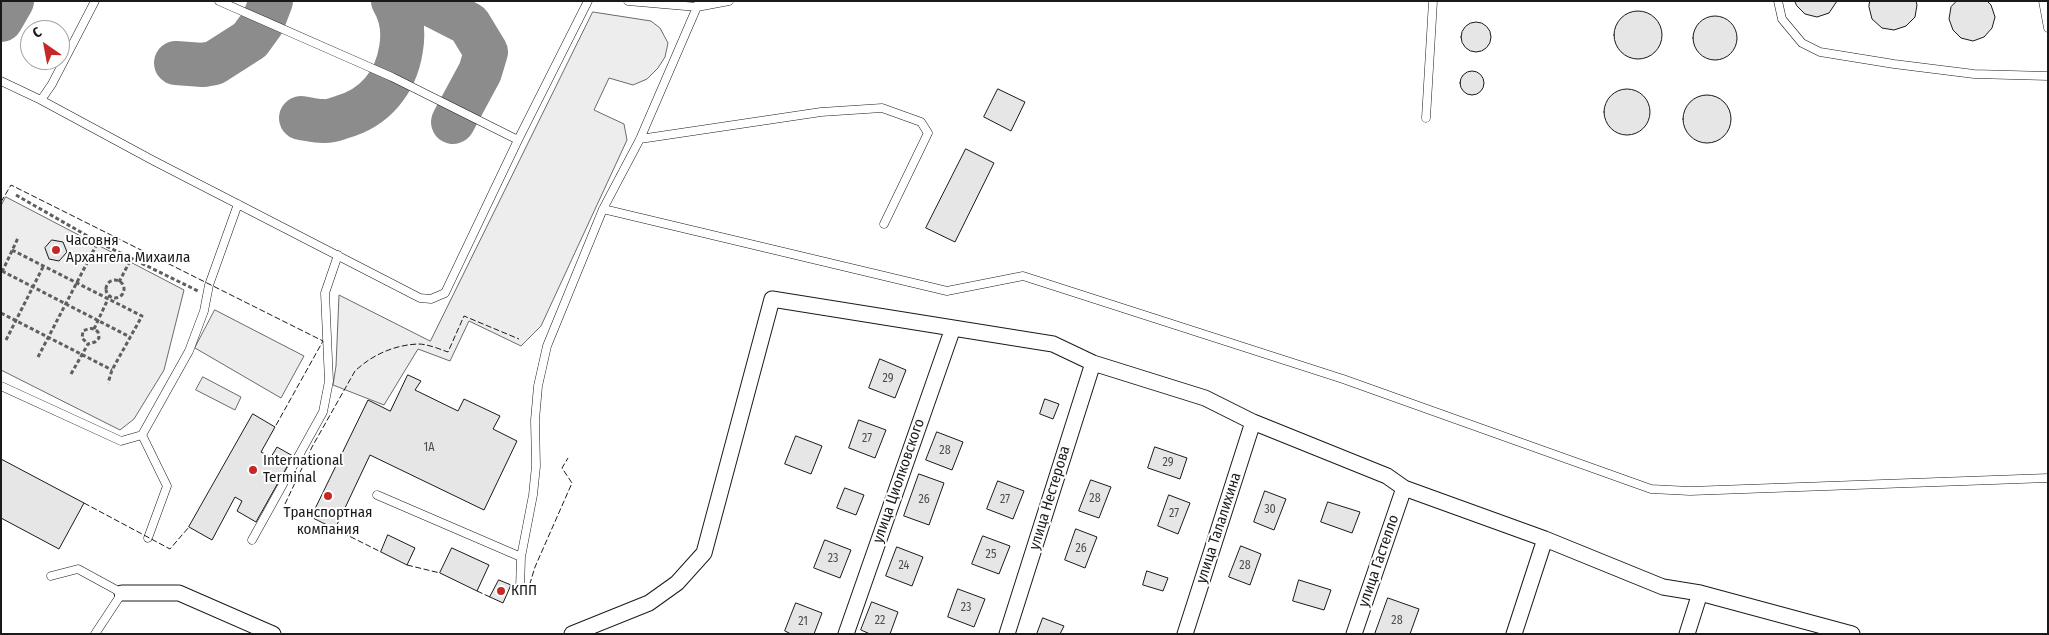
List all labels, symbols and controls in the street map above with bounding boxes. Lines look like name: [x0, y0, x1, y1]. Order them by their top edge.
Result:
north arrow: [20, 20, 70, 70]
text: С: [29, 24, 45, 42]
place label: Часовня Архангела Михаила: [66, 232, 190, 267]
marker: Часовня Архангела Михаила: [50, 244, 62, 256]
house number: 29: [882, 372, 894, 386]
street label: улица Циолковского: [869, 416, 929, 546]
house number: 27: [862, 432, 872, 446]
house number: 1А: [424, 441, 434, 455]
house number: 28: [939, 444, 951, 458]
street label: улица Нестерова: [1026, 444, 1074, 552]
place label: International Terminal: [263, 452, 343, 487]
house number: 29: [1162, 456, 1174, 470]
marker: International Terminal: [247, 464, 259, 476]
street label: улица Талалихина: [1193, 470, 1245, 586]
marker: Транспортная компания: [322, 490, 334, 502]
house number: 28: [1089, 492, 1101, 506]
house number: 26: [918, 493, 930, 507]
house number: 27: [1000, 493, 1010, 507]
house number: 30: [1264, 503, 1276, 517]
place label: Транспортная компания: [284, 504, 372, 539]
house number: 27: [1169, 507, 1179, 521]
street label: улица Гастелло: [1355, 512, 1403, 610]
house number: 26: [1075, 542, 1087, 556]
house number: 25: [986, 548, 996, 562]
house number: 23: [828, 552, 838, 566]
house number: 24: [899, 559, 909, 573]
house number: 28: [1239, 559, 1251, 573]
place label: КПП: [511, 582, 537, 600]
marker: КПП: [495, 585, 507, 597]
house number: 23: [961, 601, 971, 615]
house number: 22: [875, 614, 885, 628]
house number: 28: [1391, 614, 1403, 628]
house number: 21: [798, 615, 808, 629]

